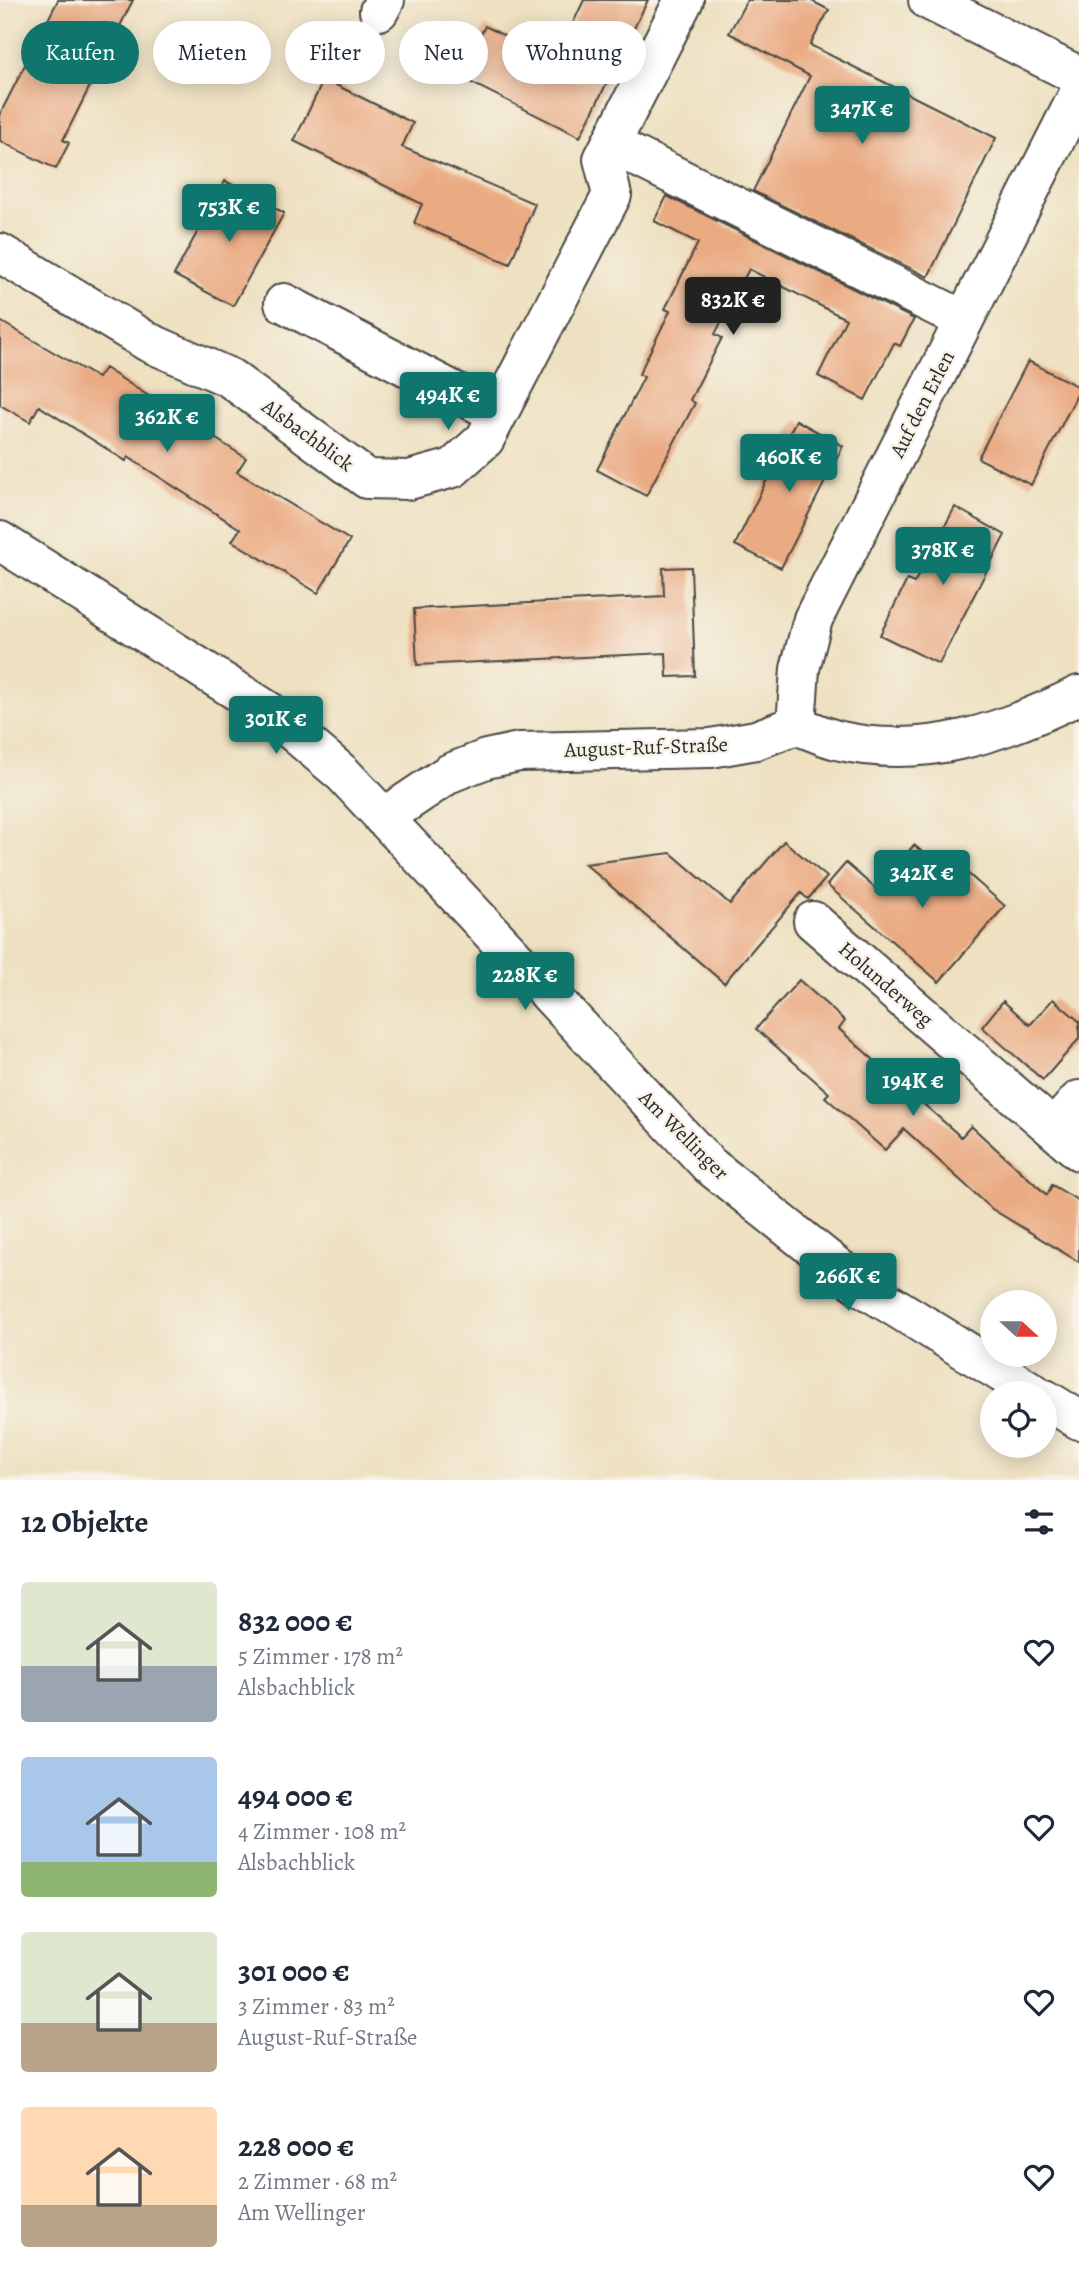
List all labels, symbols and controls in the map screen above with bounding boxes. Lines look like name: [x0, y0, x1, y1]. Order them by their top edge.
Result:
chip: Kaufen: [21, 21, 139, 84]
chip: Mieten: [153, 21, 271, 84]
chip: Filter: [285, 21, 385, 84]
chip: Neu: [399, 21, 488, 84]
chip: Wohnung: [502, 21, 646, 84]
pin: 347K €: [805, 86, 919, 146]
text: 347K €: [831, 93, 893, 124]
pin: 753K €: [172, 184, 286, 244]
text: 753K €: [198, 191, 260, 222]
pin: 832K €: [676, 278, 790, 337]
text: 832K €: [701, 284, 765, 315]
street label: Auf den Erlen: [883, 346, 961, 463]
pin: 494K €: [391, 372, 505, 432]
text: 494K €: [416, 379, 480, 410]
street label: Alsbachblick: [256, 392, 360, 478]
pin: 362K €: [110, 394, 224, 454]
text: 362K €: [135, 401, 199, 432]
pin: 460K €: [732, 434, 846, 494]
text: 460K €: [756, 441, 822, 472]
pin: 378K €: [886, 528, 1000, 587]
text: 378K €: [911, 534, 975, 565]
pin: 301K €: [219, 696, 333, 756]
text: 301K €: [245, 703, 307, 734]
street label: August-Ruf-Straße: [563, 730, 728, 764]
pin: 342K €: [865, 850, 979, 910]
text: 342K €: [890, 857, 954, 888]
street label: Holunderweg: [833, 935, 940, 1033]
pin: 228K €: [468, 953, 582, 1012]
text: 228K €: [492, 959, 558, 990]
pin: 194K €: [856, 1058, 970, 1118]
text: 194K €: [882, 1065, 944, 1096]
street label: Am Wellinger: [632, 1083, 735, 1186]
pin: 266K €: [791, 1254, 905, 1313]
text: 266K €: [816, 1260, 880, 1291]
north arrow: [980, 1290, 1057, 1367]
map controls: [980, 1290, 1057, 1458]
button: locate: [980, 1381, 1057, 1458]
text: 12 Objekte: [21, 1502, 148, 1542]
icon: filters: [1020, 1503, 1058, 1541]
text: 832 000 €: [238, 1601, 353, 1641]
icon: home: [77, 1610, 161, 1694]
icon: heart: [1020, 1633, 1058, 1671]
text: 5 Zimmer · 178 m²: [238, 1641, 403, 1672]
text: Alsbachblick: [238, 1672, 355, 1703]
text: 494 000 €: [238, 1776, 353, 1816]
icon: home: [77, 1785, 161, 1869]
icon: heart: [1020, 1808, 1058, 1846]
text: 4 Zimmer · 108 m²: [238, 1816, 406, 1847]
text: Alsbachblick: [238, 1847, 355, 1878]
text: 301 000 €: [238, 1951, 350, 1991]
icon: home: [77, 1960, 161, 2044]
icon: heart: [1020, 1983, 1058, 2021]
text: 3 Zimmer · 83 m²: [238, 1991, 395, 2022]
text: August-Ruf-Straße: [238, 2022, 417, 2053]
text: 228 000 €: [238, 2126, 354, 2166]
icon: home: [77, 2135, 161, 2219]
icon: heart: [1020, 2158, 1058, 2196]
text: 2 Zimmer · 68 m²: [238, 2166, 397, 2197]
text: Am Wellinger: [238, 2197, 366, 2228]

